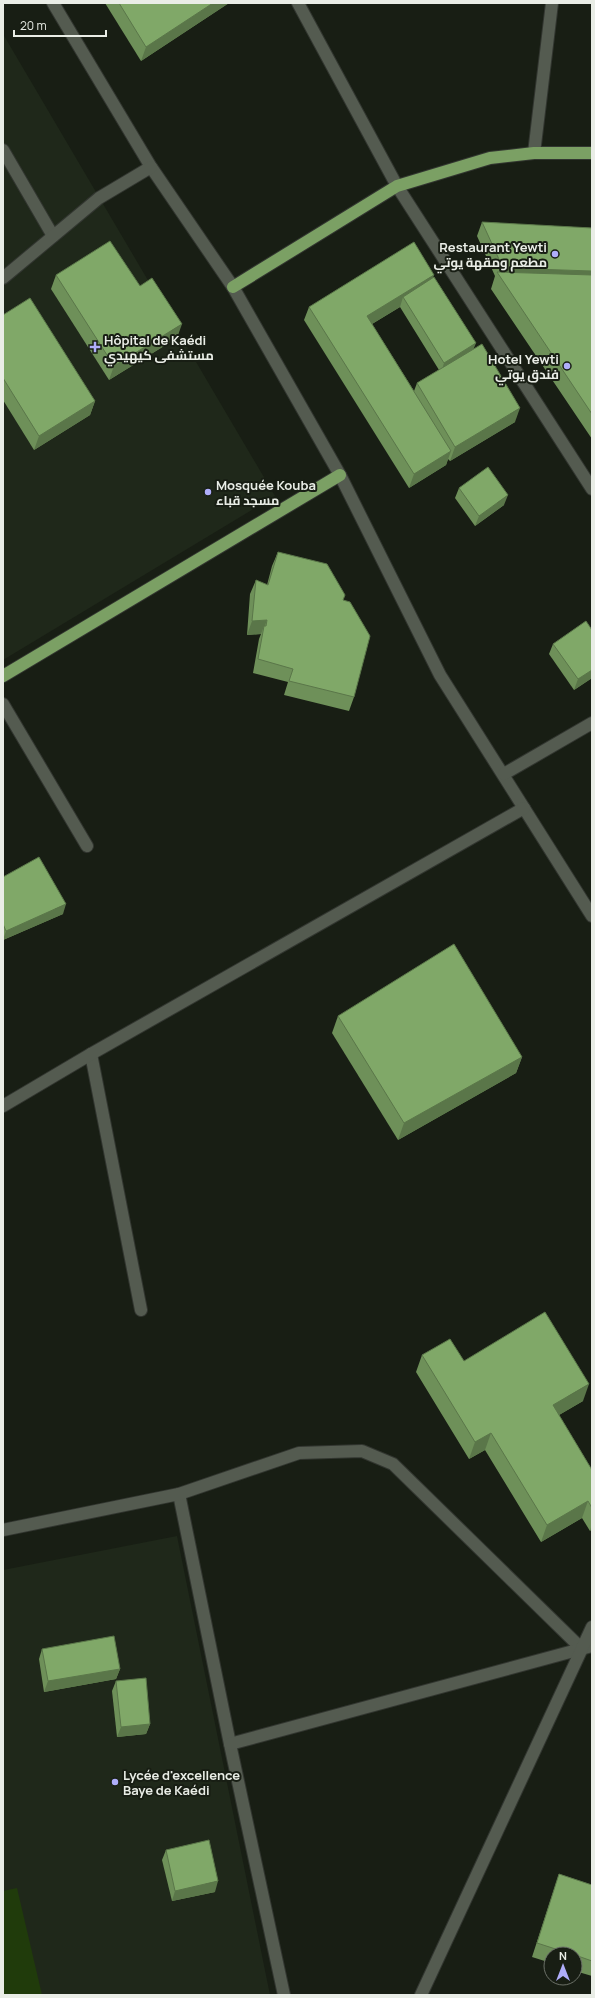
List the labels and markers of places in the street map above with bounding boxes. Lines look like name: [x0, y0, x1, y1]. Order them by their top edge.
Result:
place label: Restaurant Yewti مطعم ومقهة يوتي: [434, 238, 547, 274]
marker: Restaurant Yewti مطعم ومقهة يوتي: [550, 249, 560, 259]
place label: Hôpital de Kaédi مستشفى كيهيدي: [104, 331, 214, 367]
marker: Hôpital de Kaédi مستشفى كيهيدي: [89, 341, 101, 353]
place label: Hotel Yewti فندق يوتي: [488, 350, 559, 386]
marker: Hotel Yewti فندق يوتي: [562, 361, 572, 371]
place label: Mosquée Kouba مسجد قباء: [216, 476, 316, 509]
marker: Mosquée Kouba مسجد قباء: [203, 487, 213, 497]
place label: Lycée d'excellence Baye de Kaédi: [123, 1766, 240, 1799]
marker: Lycée d'excellence Baye de Kaédi: [110, 1777, 120, 1787]

